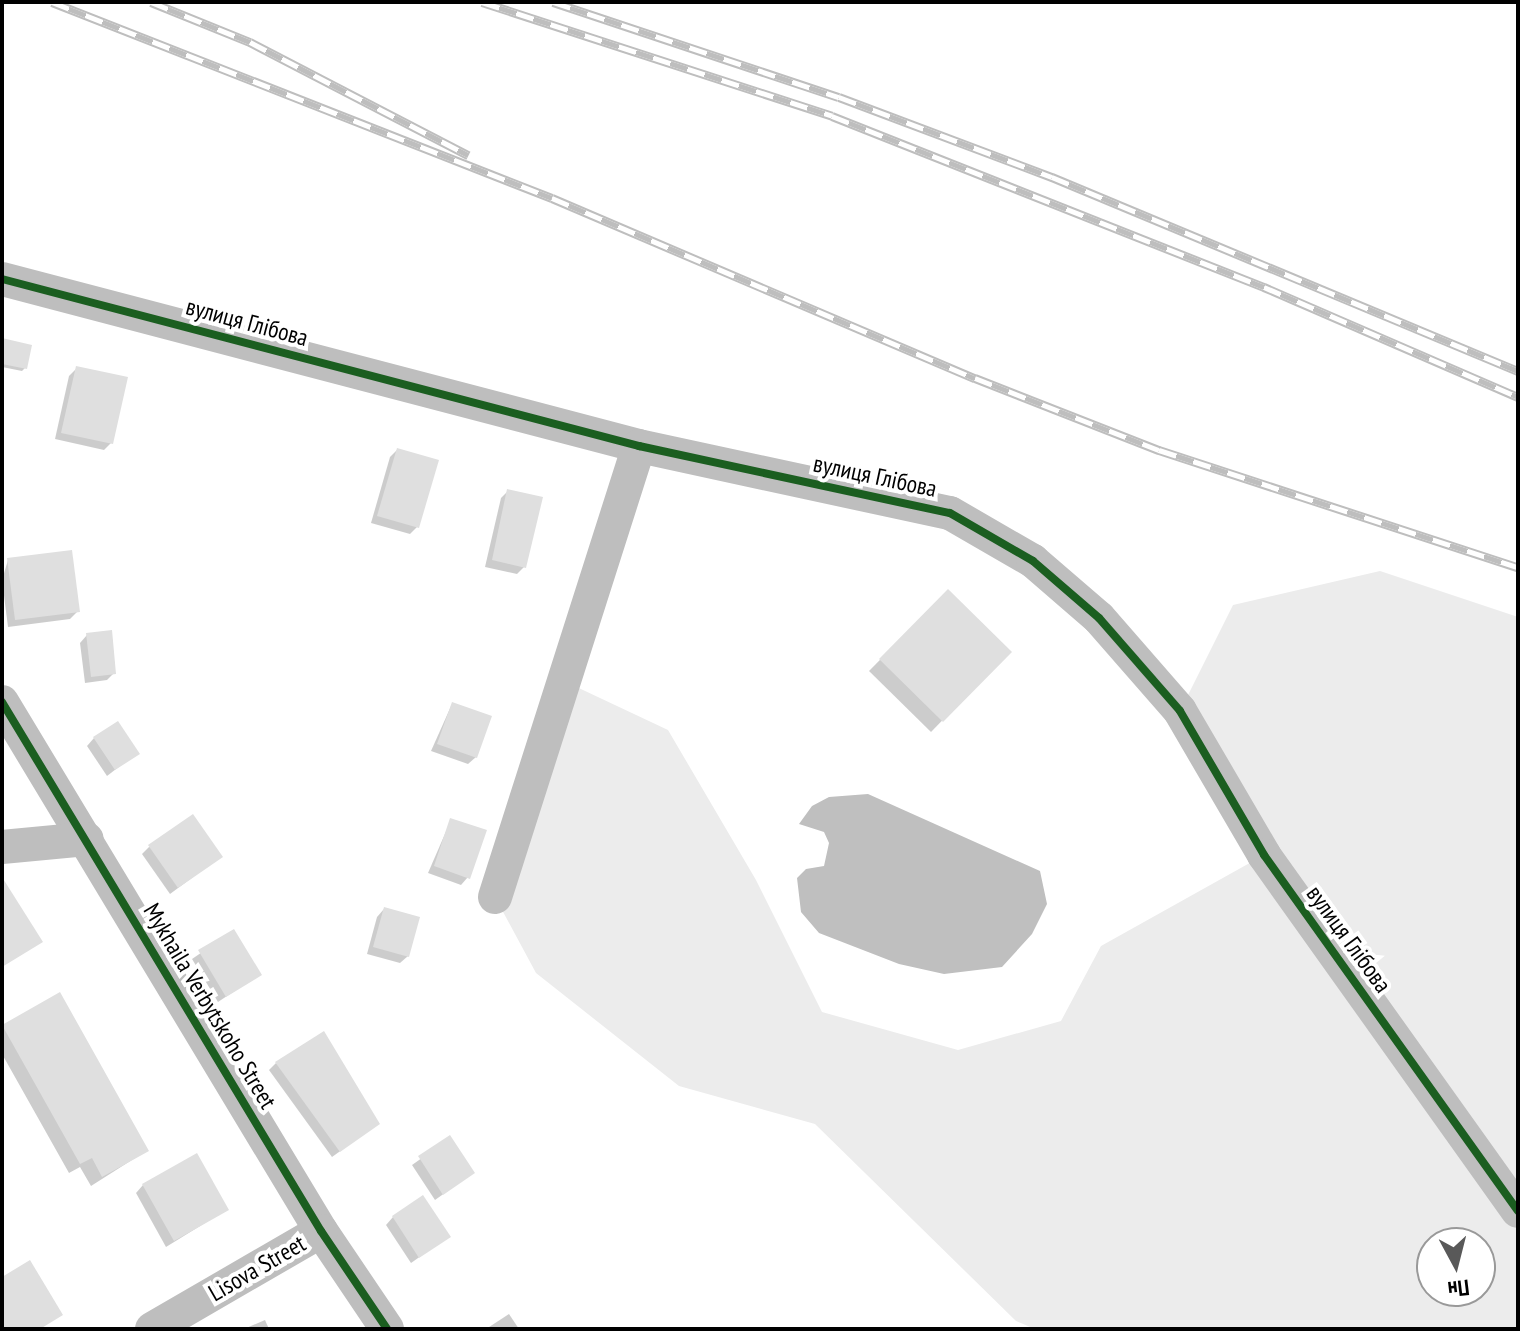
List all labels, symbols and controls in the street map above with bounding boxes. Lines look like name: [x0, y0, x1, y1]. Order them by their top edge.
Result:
street label: вулиця Глібова: [183, 292, 311, 352]
street label: вулиця Глібова: [811, 449, 939, 503]
street label: вулиця Глібова: [1301, 880, 1397, 998]
street label: Mykhaila Verbytskoho Street: [137, 898, 283, 1114]
north arrow: [1416, 1227, 1496, 1307]
street label: Lisova Street: [203, 1229, 311, 1307]
text: Пн: [1446, 1274, 1471, 1304]

